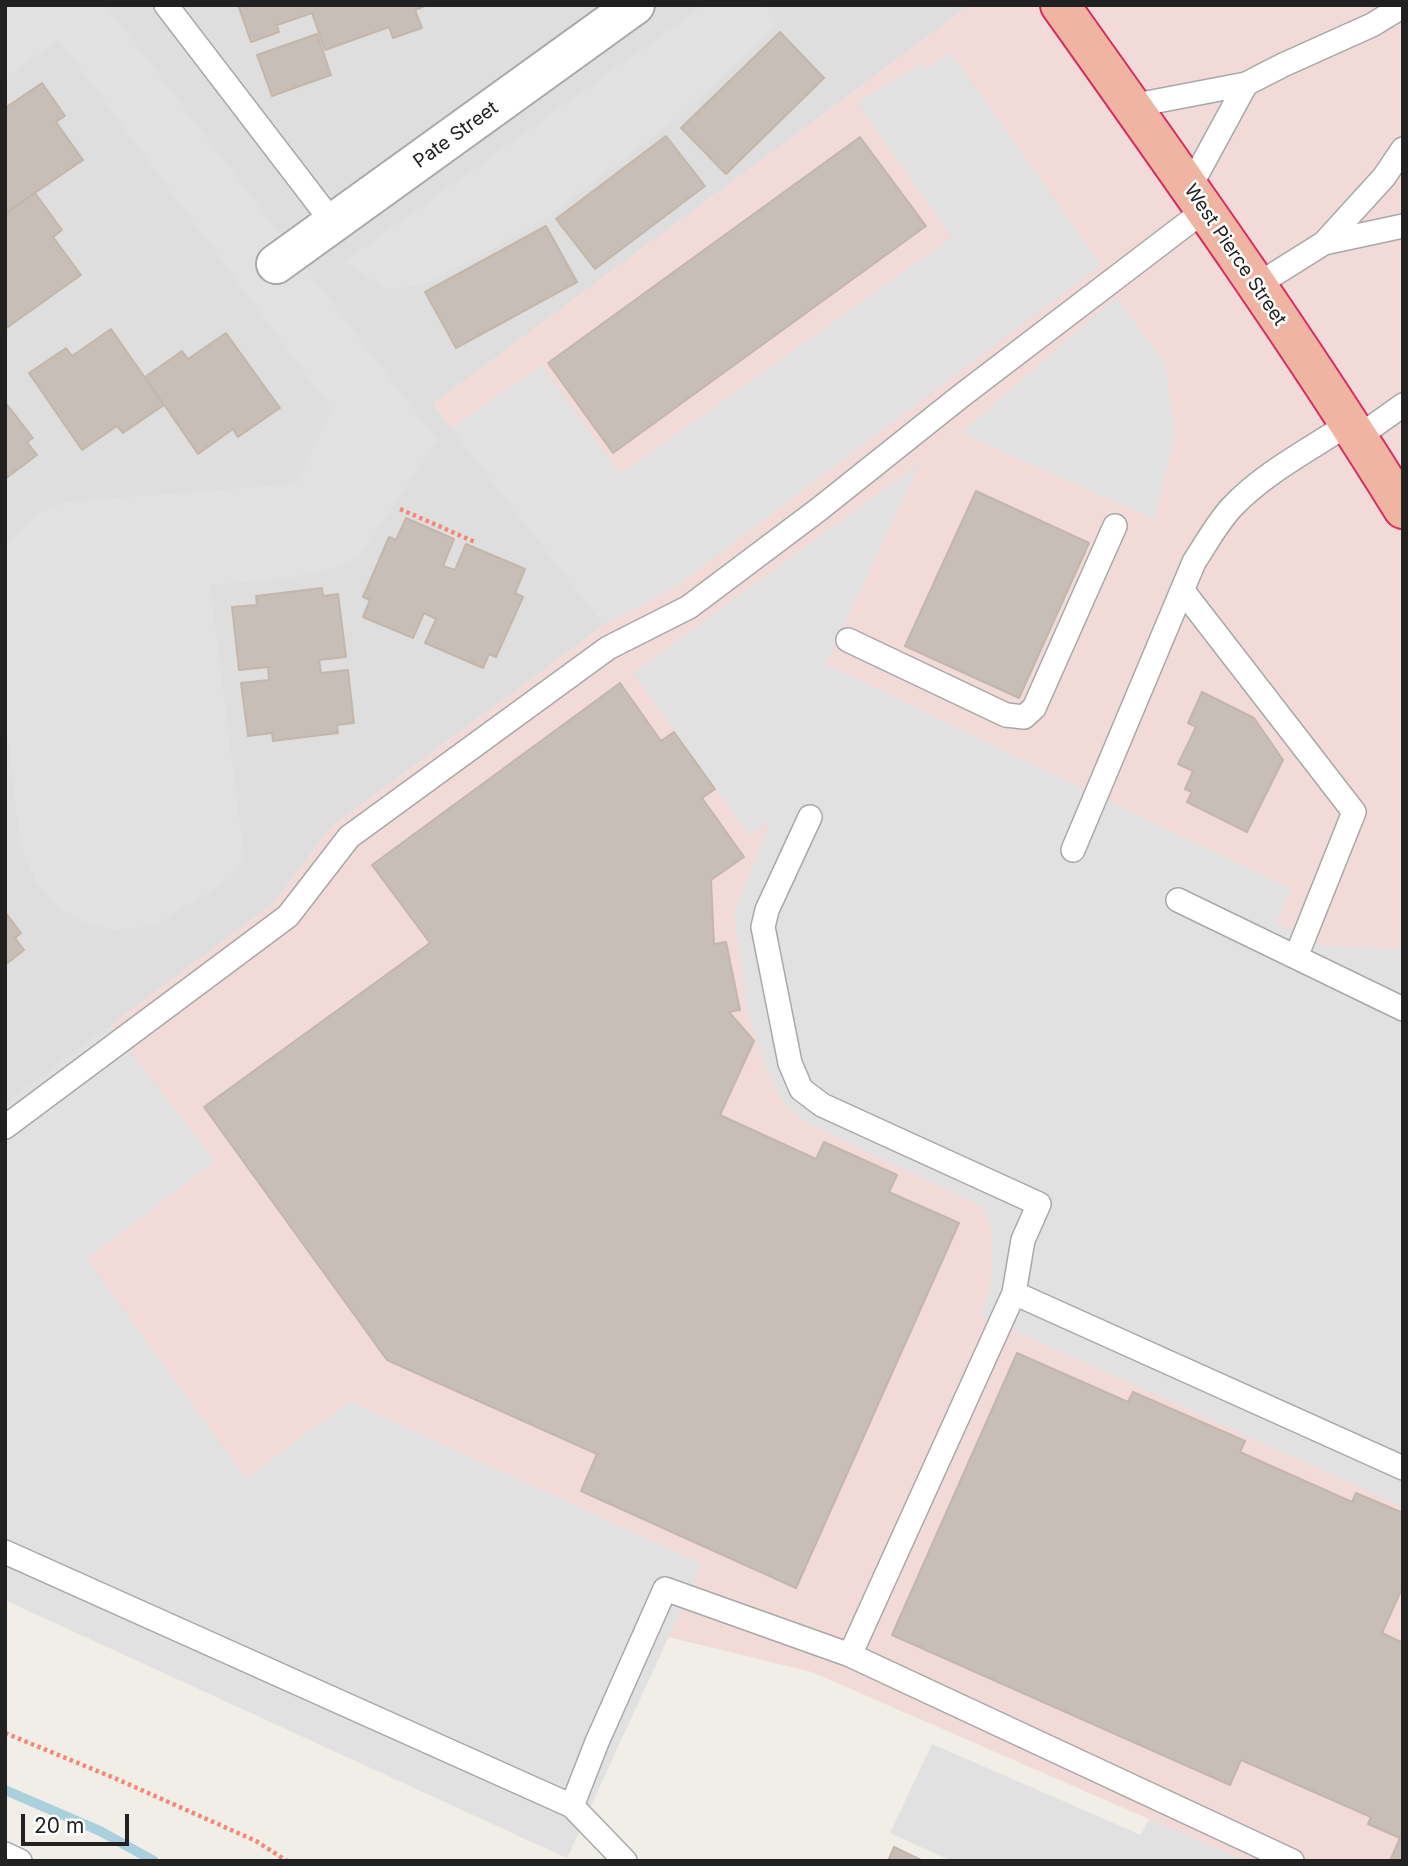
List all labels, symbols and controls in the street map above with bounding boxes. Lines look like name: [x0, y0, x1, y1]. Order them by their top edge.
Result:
street label: Pate Street: [409, 97, 503, 173]
street label: West Pierce Street: [1179, 180, 1291, 330]
scale bar: [24, 1800, 133, 1844]
text: 20 m: [34, 1813, 84, 1838]

